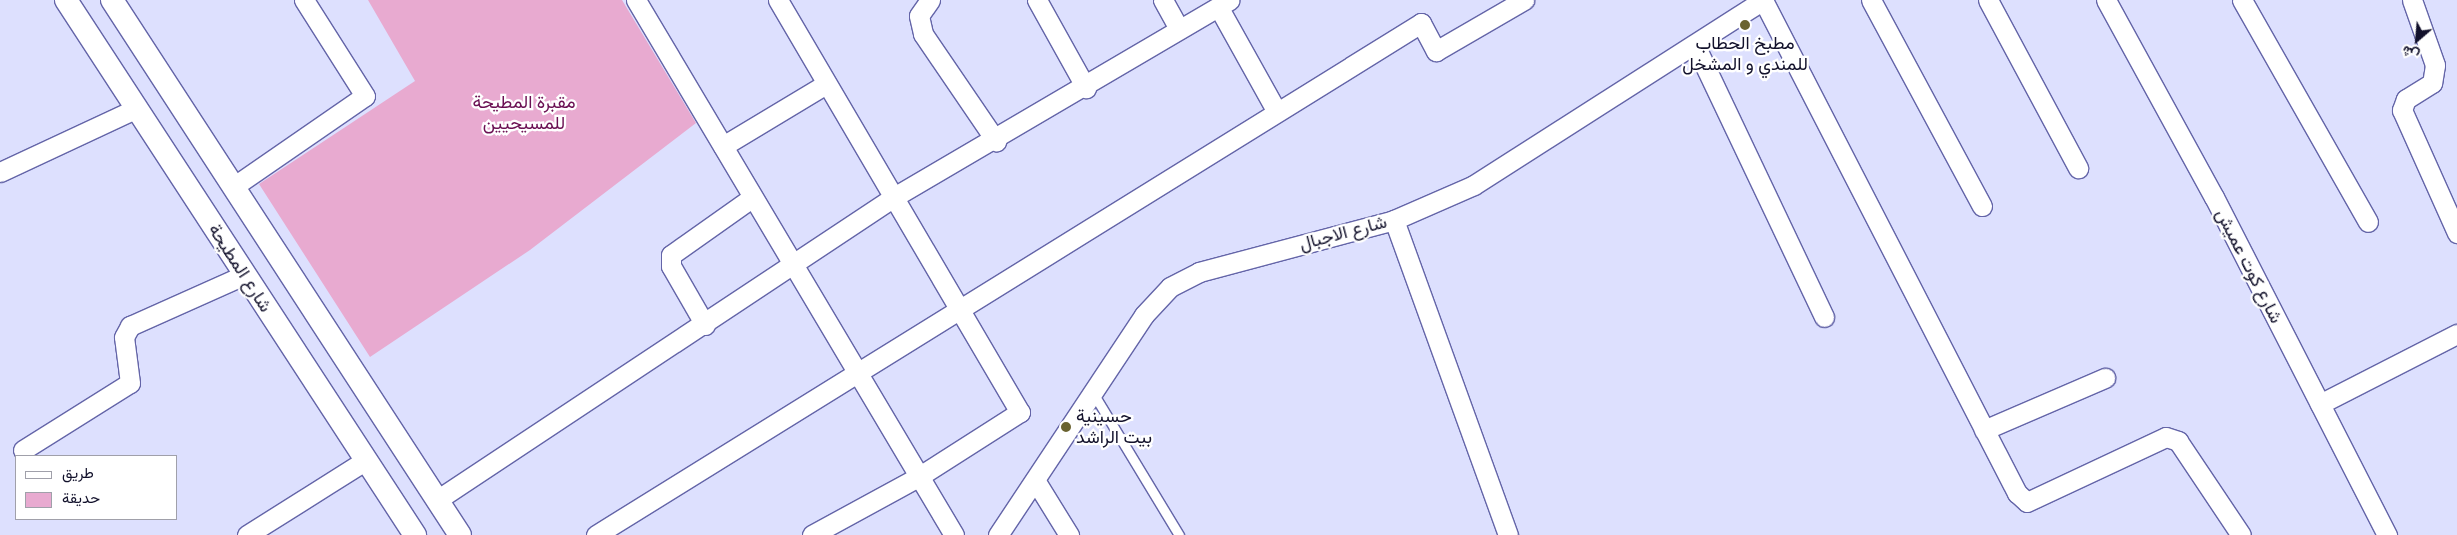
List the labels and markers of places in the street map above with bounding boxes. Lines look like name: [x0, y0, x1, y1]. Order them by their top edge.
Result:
marker: مطبخ الحطاب للمندي و المشخل: [1739, 19, 1751, 31]
place label: مطبخ الحطاب للمندي و المشخل: [1682, 33, 1808, 76]
place label: حسينية بيت الراشد: [1076, 406, 1152, 448]
marker: حسينية بيت الراشد: [1060, 421, 1072, 433]

